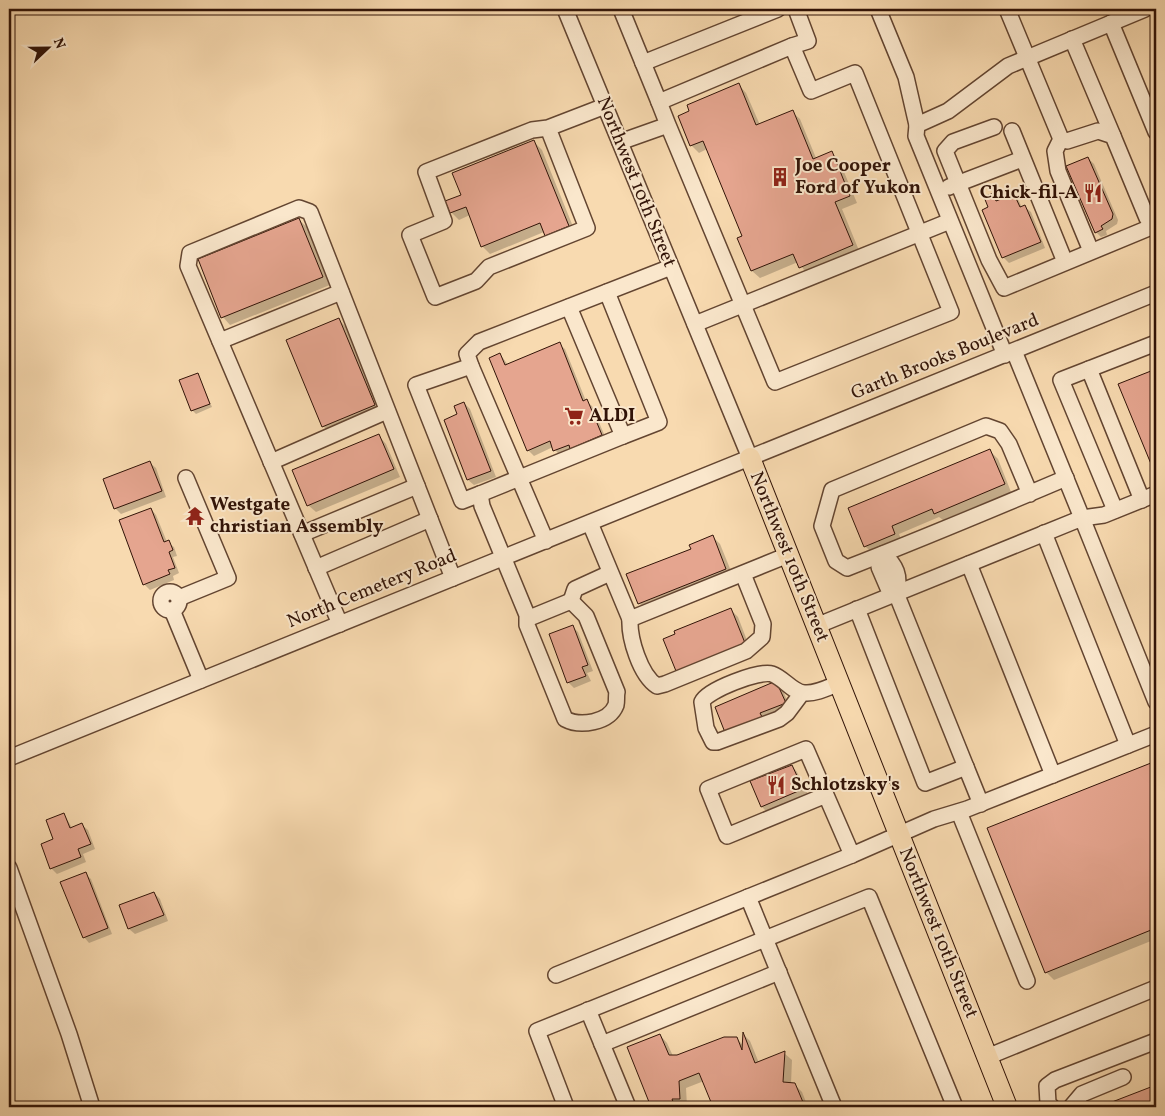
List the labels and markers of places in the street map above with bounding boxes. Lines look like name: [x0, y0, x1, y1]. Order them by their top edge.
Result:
place label: Joe Cooper Ford of Yukon: [794, 153, 921, 201]
building icon: Joe Cooper Ford of Yukon: [769, 166, 791, 188]
place label: Chick-fil-A: [980, 180, 1078, 206]
restaurant icon: Chick-fil-A: [1082, 182, 1104, 204]
place label: ALDI: [589, 403, 635, 429]
supermarket icon: ALDI: [563, 405, 585, 427]
place label: Westgate christian Assembly: [210, 492, 384, 540]
temple icon: Westgate christian Assembly: [184, 505, 206, 527]
place label: Schlotzsky's: [791, 772, 900, 798]
restaurant icon: Schlotzsky's: [765, 774, 787, 796]

